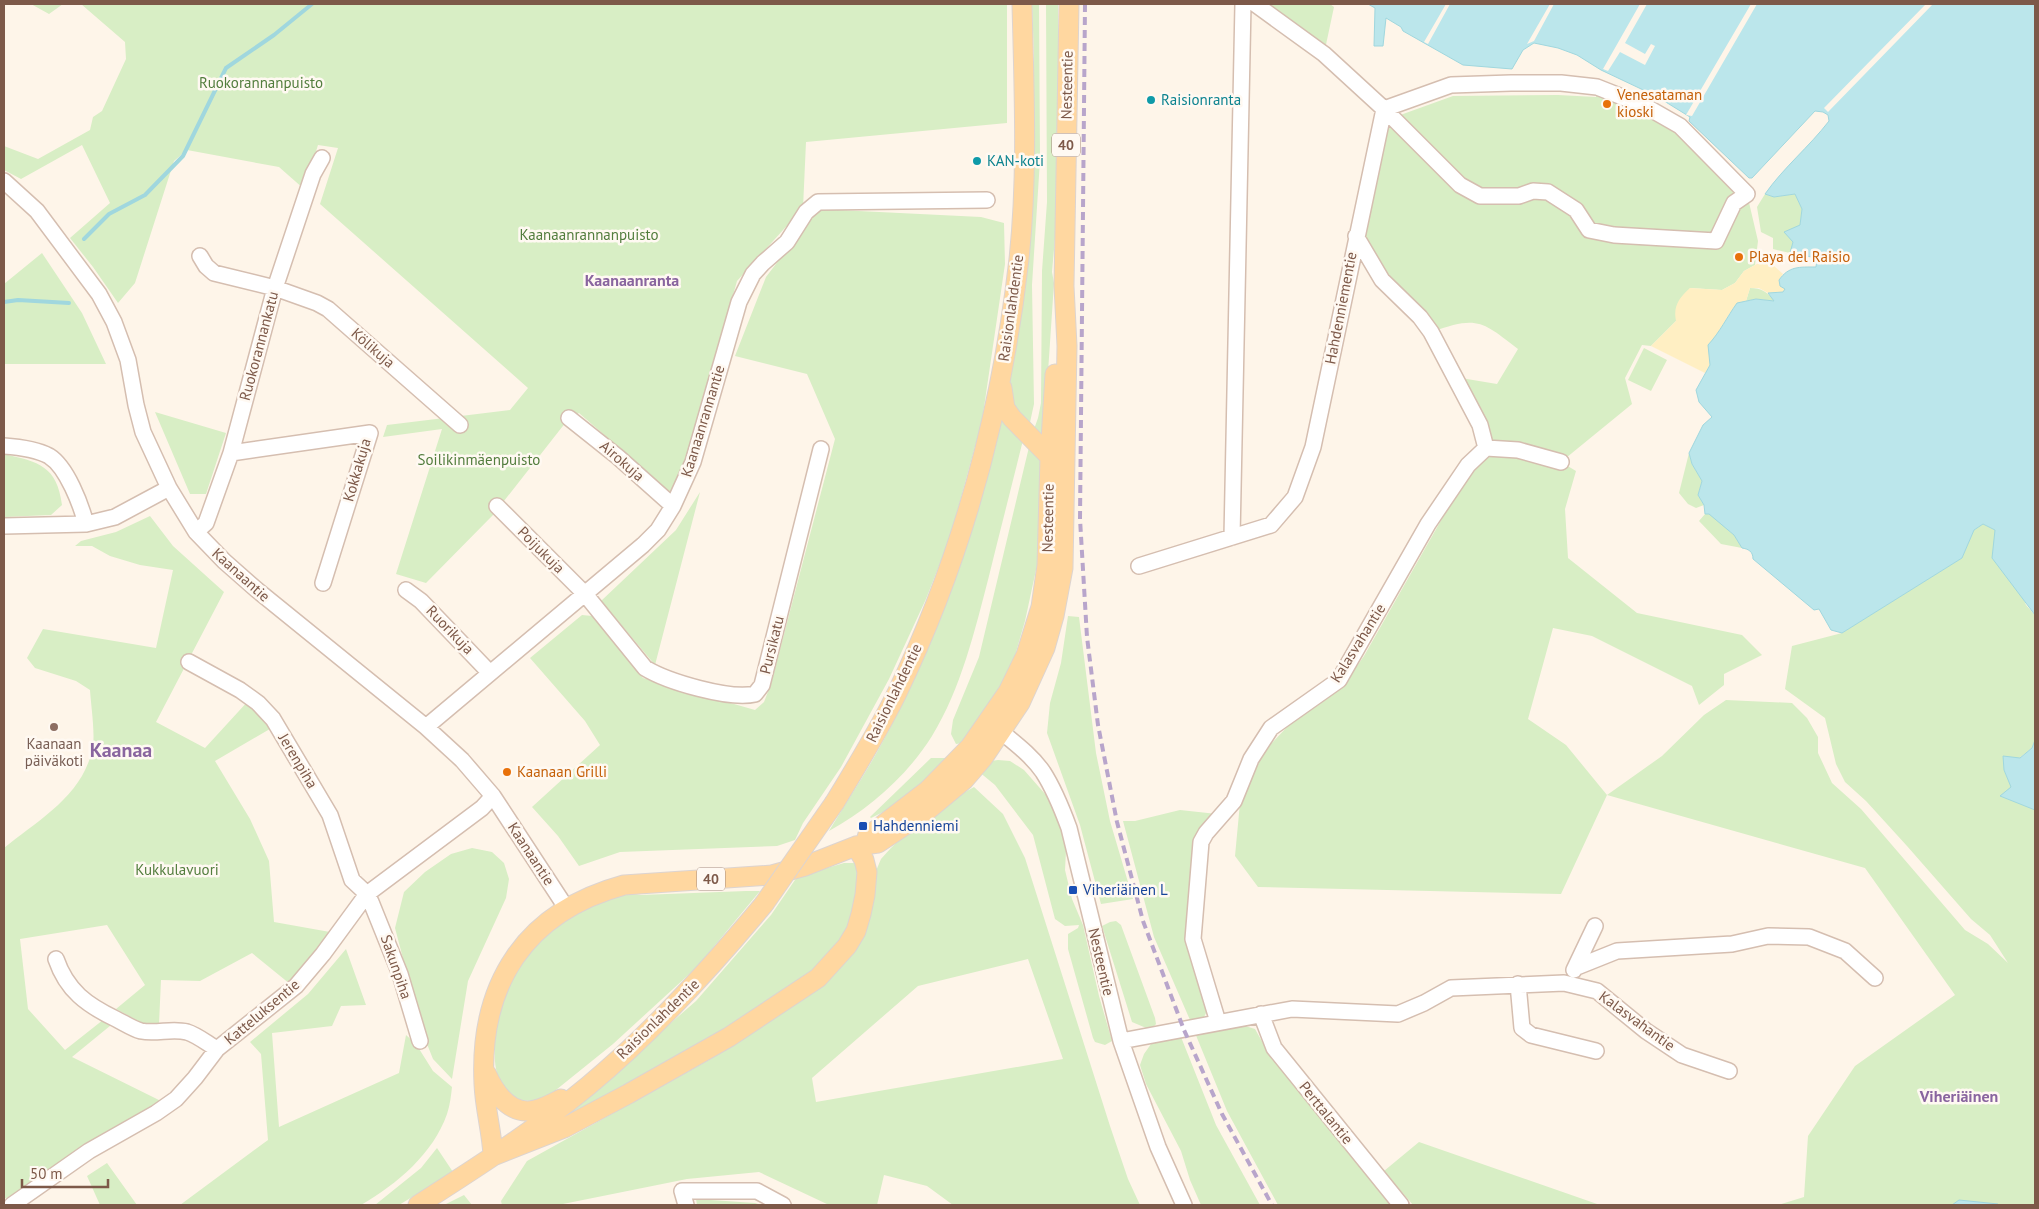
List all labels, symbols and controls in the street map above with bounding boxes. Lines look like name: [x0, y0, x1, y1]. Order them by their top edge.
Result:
street label: Nesteentie: [1056, 50, 1077, 120]
park label: Ruokorannanpuisto: [199, 73, 323, 92]
place label: Venesataman kioski: [1616, 85, 1702, 121]
place label: Raisionranta: [1161, 90, 1241, 109]
marker: Raisionranta: [1145, 94, 1157, 106]
marker: Venesataman kioski: [1601, 98, 1613, 110]
road number: 40: [1052, 134, 1080, 156]
place label: KAN-koti: [987, 151, 1044, 170]
marker: KAN-koti: [971, 155, 983, 167]
park label: Kaanaanrannanpuisto: [520, 225, 659, 244]
place label: Playa del Raisio: [1749, 247, 1850, 266]
street label: Hahdenniementie: [1320, 250, 1361, 366]
marker: Playa del Raisio: [1733, 251, 1745, 263]
street label: Raisionlahdentie: [994, 253, 1027, 362]
district label: Kaanaanranta: [585, 270, 679, 290]
street label: Ruokorannankatu: [235, 289, 282, 403]
street label: Kölikuja: [348, 324, 399, 372]
street label: Kaanaanrannantie: [676, 362, 729, 479]
street label: Kokkakuja: [338, 436, 375, 504]
street label: Airokuja: [596, 436, 648, 485]
park label: Soilikinmäenpuisto: [418, 450, 540, 469]
street label: Nesteentie: [1037, 483, 1058, 553]
street label: Poijukuja: [514, 522, 569, 577]
street label: Kaanaantie: [208, 544, 274, 606]
street label: Kalasvahantie: [1326, 600, 1389, 686]
street label: Ruorikuja: [422, 601, 478, 658]
street label: Pursikatu: [755, 614, 788, 676]
street label: Raisionlahdentie: [861, 640, 926, 745]
marker: Kaanaan päiväkoti: [48, 721, 60, 733]
street label: Jerenpiha: [274, 729, 322, 792]
place label: Kaanaan päiväkoti: [25, 734, 83, 770]
district label: Kaanaa: [90, 737, 152, 763]
place label: Kaanaan Grilli: [517, 762, 607, 781]
marker: Kaanaan Grilli: [501, 766, 513, 778]
place label: Hahdenniemi: [873, 816, 959, 835]
street label: Kaanaantie: [504, 819, 559, 889]
marker: Hahdenniemi: [857, 820, 869, 832]
park label: Kukkulavuori: [135, 860, 219, 879]
road number: 40: [697, 868, 725, 891]
place label: Viheriäinen L: [1082, 880, 1168, 899]
marker: Viheriäinen L: [1067, 884, 1079, 896]
street label: Nesteentie: [1084, 926, 1119, 998]
street label: Sakunpiha: [377, 932, 416, 1001]
street label: Raisionlahdentie: [612, 974, 703, 1063]
street label: Katteluksentie: [220, 975, 303, 1049]
street label: Kalasvahantie: [1595, 987, 1679, 1055]
street label: Perttalantie: [1295, 1077, 1357, 1148]
district label: Viheriäinen: [1919, 1086, 1998, 1106]
scale bar: [22, 1156, 109, 1188]
text: 50 m: [30, 1164, 63, 1183]

